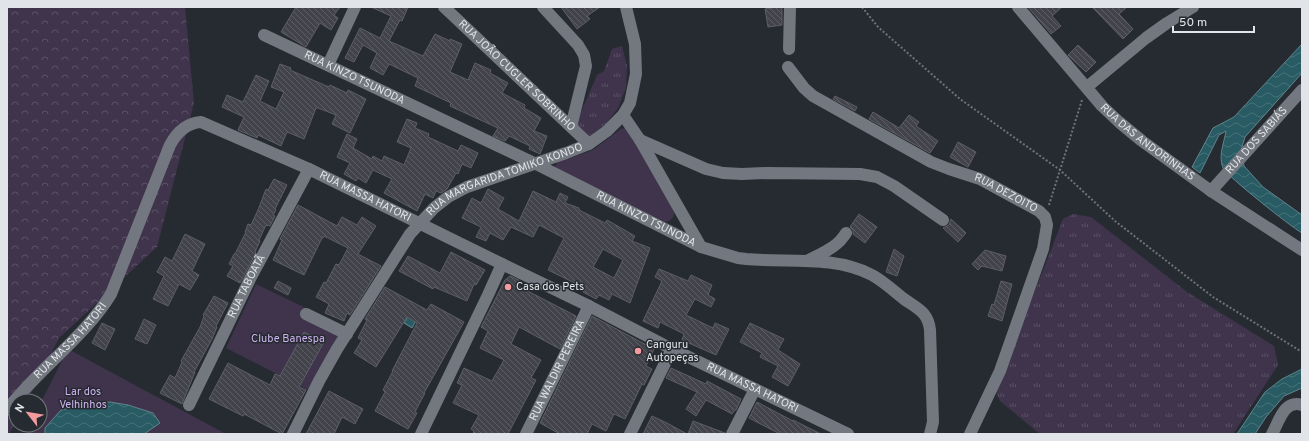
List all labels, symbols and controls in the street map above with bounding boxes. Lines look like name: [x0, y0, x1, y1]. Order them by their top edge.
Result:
scale bar: [1173, 8, 1254, 34]
text: 50 m: [1179, 15, 1207, 31]
street label: RUA JOÃO CUGLER SOBRINHO: [455, 17, 578, 134]
street label: RUA KINZO TSUNODA: [302, 48, 407, 108]
street label: RUA DAS ANDORINHAS: [1097, 101, 1198, 184]
street label: RUA DOS SABIÁS: [1222, 104, 1291, 177]
street label: RUA MARGARIDA TOMIKO KONDO: [423, 140, 585, 219]
street label: RUA MASSA HATORI: [317, 168, 413, 225]
street label: RUA DEZOITO: [972, 171, 1040, 216]
street label: RUA KINZO TSUNODA: [594, 188, 698, 250]
street label: RUA TABOATÃ: [225, 252, 269, 321]
place label: Casa dos Pets: [516, 280, 584, 294]
marker: Casa dos Pets: [503, 282, 513, 292]
street label: RUA MASSA HATORI: [31, 300, 110, 382]
street label: RUA WALDIR PEREIRA: [526, 317, 588, 423]
park label: Clube Banespa: [251, 332, 325, 346]
place label: Canguru Autopeças: [646, 338, 699, 365]
marker: Canguru Autopeças: [633, 346, 643, 356]
street label: RUA MASSA HATORI: [704, 360, 801, 416]
park label: Lar dos Velhinhos: [59, 385, 107, 412]
north arrow: [8, 393, 48, 433]
text: N: [12, 401, 28, 415]

